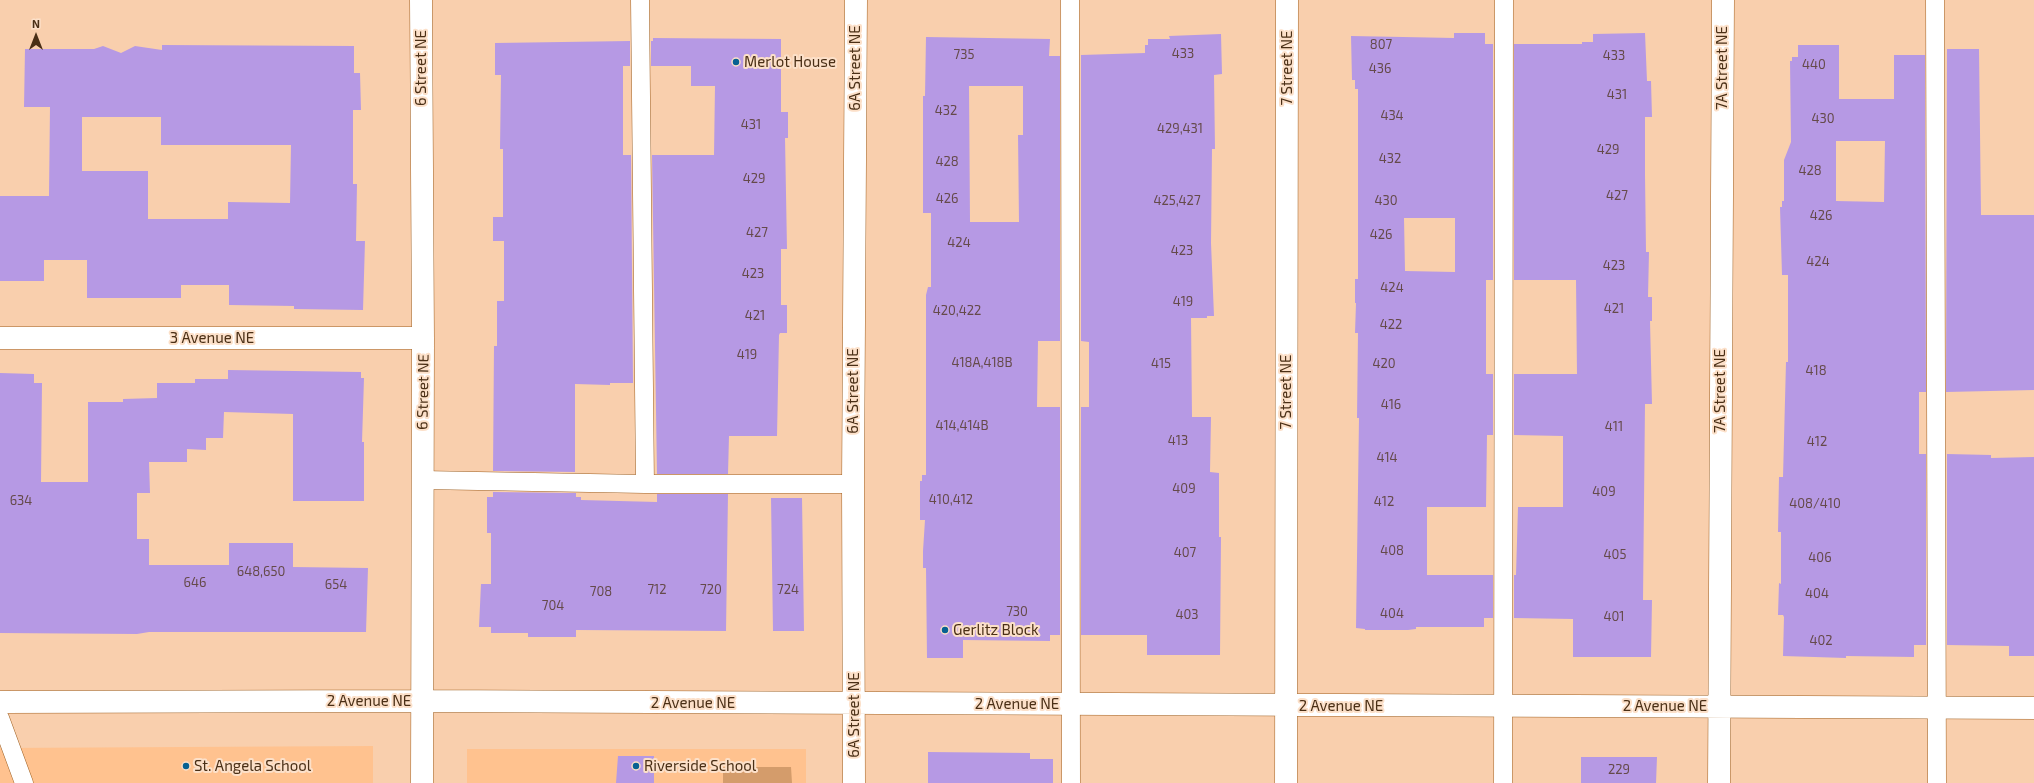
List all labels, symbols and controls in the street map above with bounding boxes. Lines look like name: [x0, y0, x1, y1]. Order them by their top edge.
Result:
north arrow: [16, 16, 56, 56]
text: N: [32, 17, 40, 30]
street label: 6A Street NE: [846, 25, 864, 111]
street label: 7A Street NE: [1713, 26, 1731, 110]
street label: 6 Street NE: [412, 30, 430, 106]
street label: 7 Street NE: [1278, 30, 1296, 106]
house number: 807: [1370, 37, 1392, 53]
house number: 433: [1172, 46, 1194, 62]
house number: 735: [954, 47, 974, 63]
house number: 433: [1603, 48, 1625, 64]
place label: Merlot House: [744, 53, 836, 71]
marker: Merlot House: [731, 57, 741, 67]
house number: 440: [1802, 57, 1826, 73]
house number: 436: [1369, 61, 1391, 77]
house number: 431: [1607, 87, 1627, 103]
house number: 432: [935, 103, 957, 119]
house number: 434: [1380, 108, 1404, 124]
house number: 430: [1811, 111, 1835, 127]
house number: 431: [741, 117, 761, 133]
house number: 429,431: [1157, 121, 1203, 137]
house number: 429: [1597, 142, 1619, 158]
house number: 432: [1379, 151, 1401, 167]
house number: 428: [935, 154, 959, 170]
house number: 428: [1798, 163, 1822, 179]
house number: 429: [743, 171, 765, 187]
house number: 427: [1606, 188, 1628, 204]
house number: 426: [936, 191, 958, 207]
house number: 425,427: [1153, 193, 1201, 209]
house number: 430: [1374, 193, 1398, 209]
house number: 426: [1810, 208, 1832, 224]
house number: 427: [746, 225, 768, 241]
house number: 426: [1370, 227, 1392, 243]
house number: 424: [947, 235, 971, 251]
house number: 423: [1171, 243, 1193, 259]
house number: 424: [1806, 254, 1830, 270]
house number: 423: [1603, 258, 1625, 274]
house number: 423: [742, 266, 764, 282]
house number: 424: [1380, 280, 1404, 296]
house number: 419: [1173, 294, 1193, 310]
house number: 421: [1604, 301, 1624, 317]
house number: 420,422: [933, 303, 981, 319]
house number: 421: [745, 308, 765, 324]
house number: 422: [1380, 317, 1402, 333]
street label: 3 Avenue NE: [170, 329, 254, 347]
house number: 419: [737, 347, 757, 363]
street label: 6A Street NE: [844, 348, 862, 434]
street label: 7A Street NE: [1711, 349, 1729, 433]
street label: 6 Street NE: [413, 354, 433, 430]
street label: 7 Street NE: [1277, 354, 1295, 430]
house number: 418A,418B: [951, 355, 1013, 371]
house number: 415: [1151, 356, 1171, 372]
house number: 420: [1372, 356, 1396, 372]
house number: 418: [1805, 363, 1827, 379]
house number: 416: [1381, 397, 1401, 413]
house number: 414,414B: [935, 418, 989, 434]
house number: 411: [1605, 419, 1623, 435]
house number: 413: [1168, 433, 1188, 449]
house number: 412: [1807, 434, 1827, 450]
house number: 414: [1376, 450, 1398, 466]
house number: 409: [1172, 481, 1196, 497]
house number: 409: [1592, 484, 1616, 500]
house number: 410,412: [929, 492, 973, 508]
house number: 634: [10, 493, 32, 509]
house number: 412: [1374, 494, 1394, 510]
house number: 408/410: [1789, 496, 1841, 512]
house number: 408: [1380, 543, 1404, 559]
house number: 407: [1174, 545, 1196, 561]
house number: 405: [1604, 547, 1626, 563]
house number: 406: [1808, 550, 1832, 566]
house number: 648,650: [237, 564, 285, 580]
house number: 646: [184, 575, 206, 591]
house number: 654: [325, 577, 347, 593]
house number: 712: [647, 582, 667, 598]
house number: 720: [700, 582, 722, 598]
house number: 724: [777, 582, 799, 598]
house number: 708: [590, 584, 612, 600]
house number: 404: [1805, 586, 1829, 602]
house number: 704: [542, 598, 564, 614]
house number: 730: [1006, 604, 1028, 620]
house number: 404: [1380, 606, 1404, 622]
house number: 403: [1175, 607, 1199, 623]
house number: 401: [1603, 609, 1625, 625]
place label: Gerlitz Block: [953, 621, 1039, 639]
marker: Gerlitz Block: [940, 625, 950, 635]
house number: 402: [1809, 633, 1833, 649]
street label: 6A Street NE: [845, 672, 863, 758]
street label: 2 Avenue NE: [327, 692, 411, 710]
street label: 2 Avenue NE: [651, 694, 735, 712]
street label: 2 Avenue NE: [975, 695, 1059, 713]
street label: 2 Avenue NE: [1299, 697, 1383, 715]
street label: 2 Avenue NE: [1623, 697, 1707, 715]
place label: St. Angela School: [194, 757, 311, 775]
place label: Riverside School: [644, 757, 756, 775]
marker: St. Angela School: [181, 761, 191, 771]
marker: Riverside School: [631, 761, 641, 771]
house number: 229: [1608, 762, 1630, 778]

